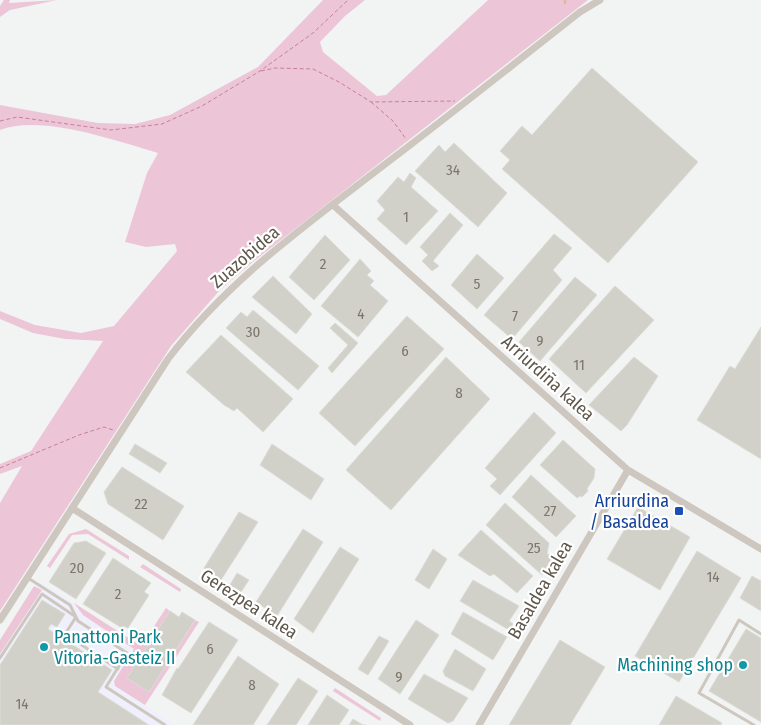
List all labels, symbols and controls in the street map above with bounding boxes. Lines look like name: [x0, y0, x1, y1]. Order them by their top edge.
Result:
house number: 34: [446, 161, 460, 179]
house number: 1: [403, 208, 409, 226]
street label: Zuazobidea: [206, 221, 284, 293]
house number: 2: [320, 255, 327, 273]
house number: 5: [474, 275, 481, 293]
house number: 4: [357, 305, 365, 323]
house number: 7: [512, 307, 518, 325]
house number: 30: [246, 323, 260, 341]
street label: Arriurdiña kalea: [497, 331, 599, 426]
house number: 9: [536, 332, 544, 350]
house number: 6: [401, 342, 409, 360]
house number: 11: [573, 356, 585, 374]
house number: 8: [455, 384, 463, 402]
place label: Arriurdina / Basaldea: [590, 490, 669, 533]
house number: 22: [134, 495, 148, 513]
house number: 27: [544, 502, 556, 520]
marker: Arriurdina / Basaldea: [673, 505, 685, 517]
street label: Basaldea kalea: [503, 537, 577, 643]
house number: 25: [527, 539, 541, 557]
house number: 20: [70, 559, 84, 577]
street label: Gerezpea kalea: [196, 564, 302, 644]
house number: 14: [706, 568, 720, 586]
house number: 2: [115, 585, 122, 603]
place label: Panattoni Park Vitoria-Gasteiz II: [54, 626, 175, 669]
house number: 6: [206, 640, 214, 658]
marker: Panattoni Park Vitoria-Gasteiz II: [38, 641, 50, 653]
place label: Machining shop: [617, 654, 733, 676]
marker: Machining shop: [737, 659, 749, 671]
house number: 9: [395, 668, 403, 686]
house number: 8: [248, 676, 256, 694]
house number: 14: [15, 695, 29, 713]

